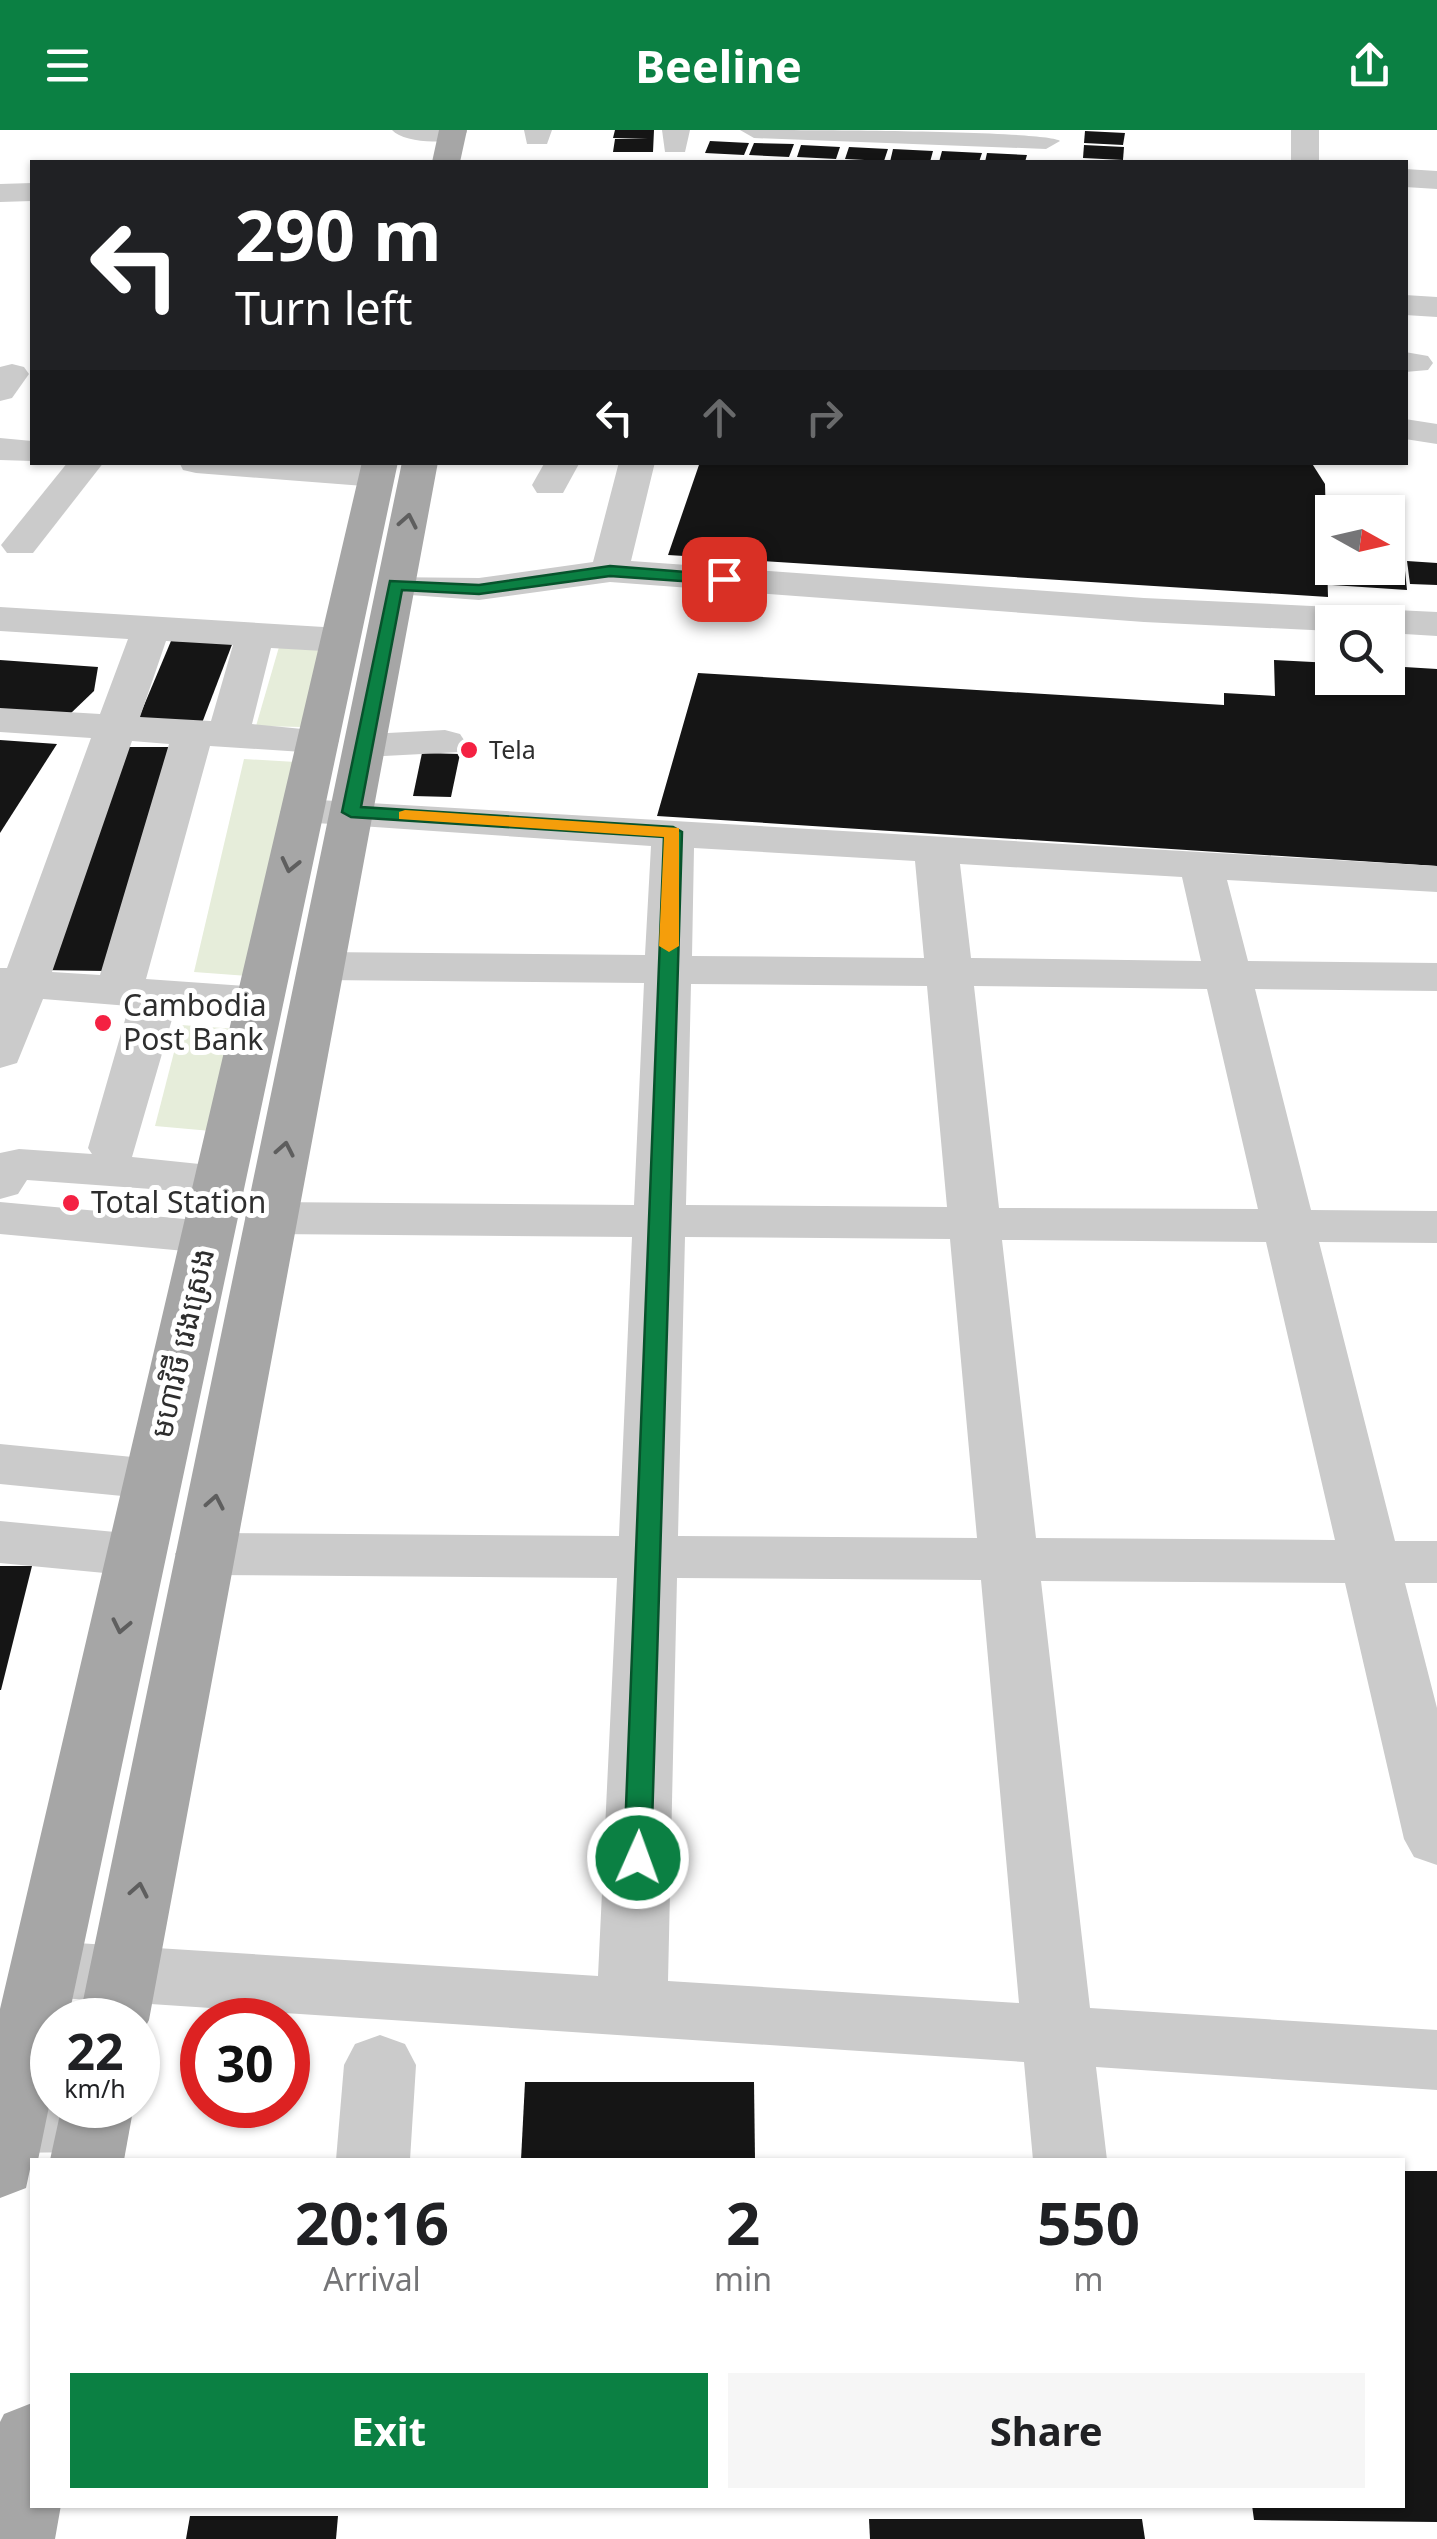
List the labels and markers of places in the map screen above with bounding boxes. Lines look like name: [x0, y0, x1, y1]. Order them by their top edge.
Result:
pin: [682, 537, 767, 622]
place label: Tela: [489, 732, 536, 766]
marker: Tela: [458, 739, 480, 761]
place label: Cambodia Post Bank: [123, 984, 266, 1059]
marker: Cambodia Post Bank: [92, 1012, 114, 1034]
place label: Total Station: [91, 1181, 266, 1222]
marker: Total Station: [60, 1192, 82, 1214]

